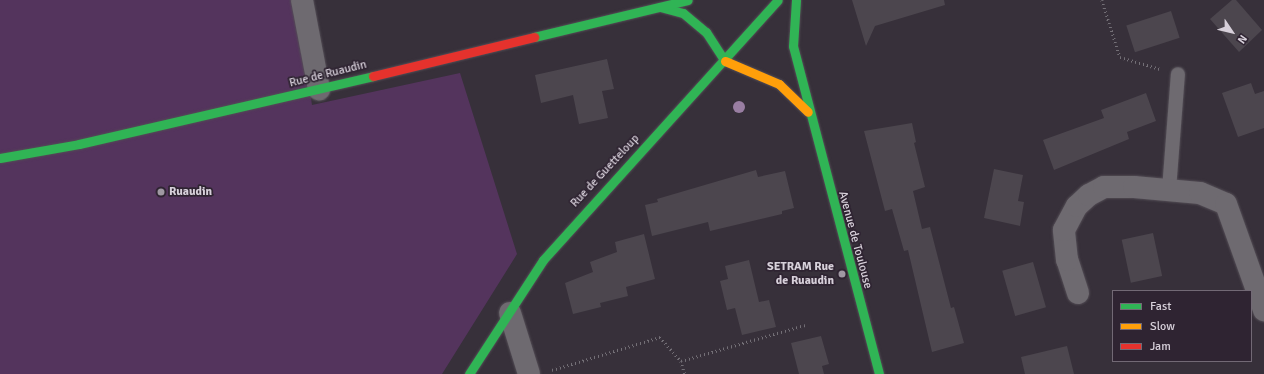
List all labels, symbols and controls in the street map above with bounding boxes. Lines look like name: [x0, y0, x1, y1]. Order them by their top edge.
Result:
north arrow: [1212, 12, 1252, 52]
text: N: [1235, 32, 1250, 46]
street label: Rue de Ruaudin: [288, 57, 368, 91]
street label: Rue de Guetteloup: [568, 132, 642, 210]
place label: Ruaudin: [169, 185, 212, 199]
marker: Ruaudin: [156, 187, 166, 197]
street label: Avenue de Toulouse: [835, 190, 875, 290]
place label: SETRAM Rue de Ruaudin: [767, 260, 834, 288]
marker: SETRAM Rue de Ruaudin: [837, 269, 847, 279]
legend: [1112, 290, 1252, 362]
text: Fast: [1150, 299, 1171, 314]
text: Slow: [1150, 319, 1175, 334]
text: Jam: [1150, 339, 1171, 354]

